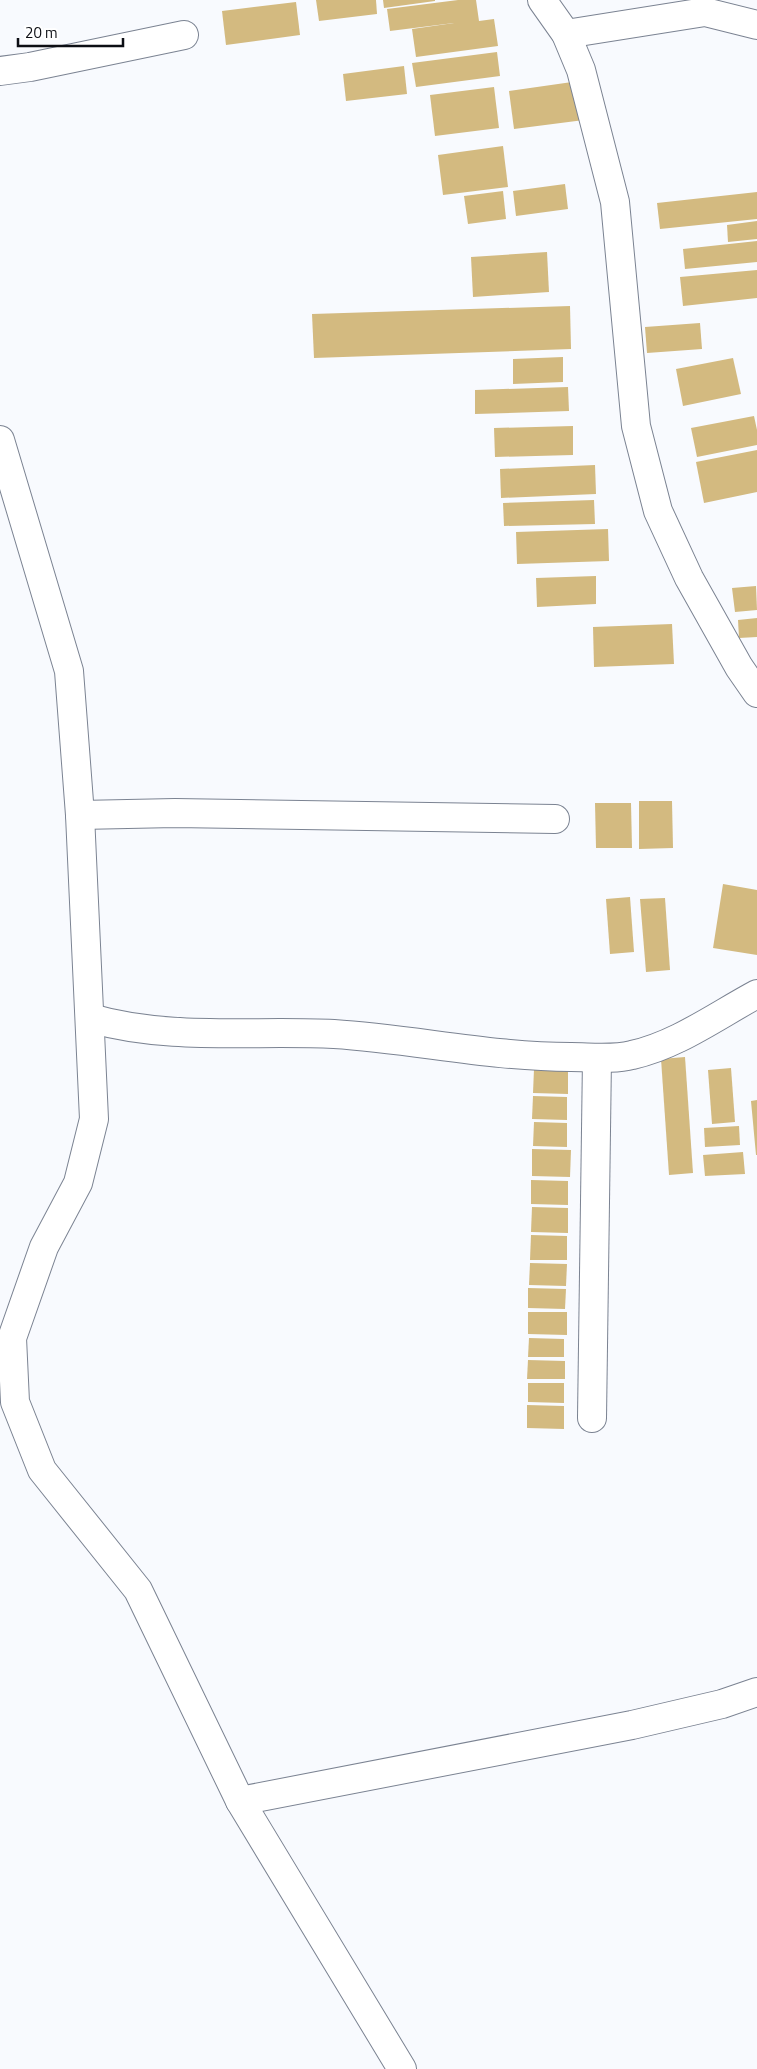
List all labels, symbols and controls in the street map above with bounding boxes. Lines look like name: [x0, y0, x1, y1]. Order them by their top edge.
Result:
scale bar: [18, 15, 122, 47]
text: 20 m: [25, 21, 58, 44]

